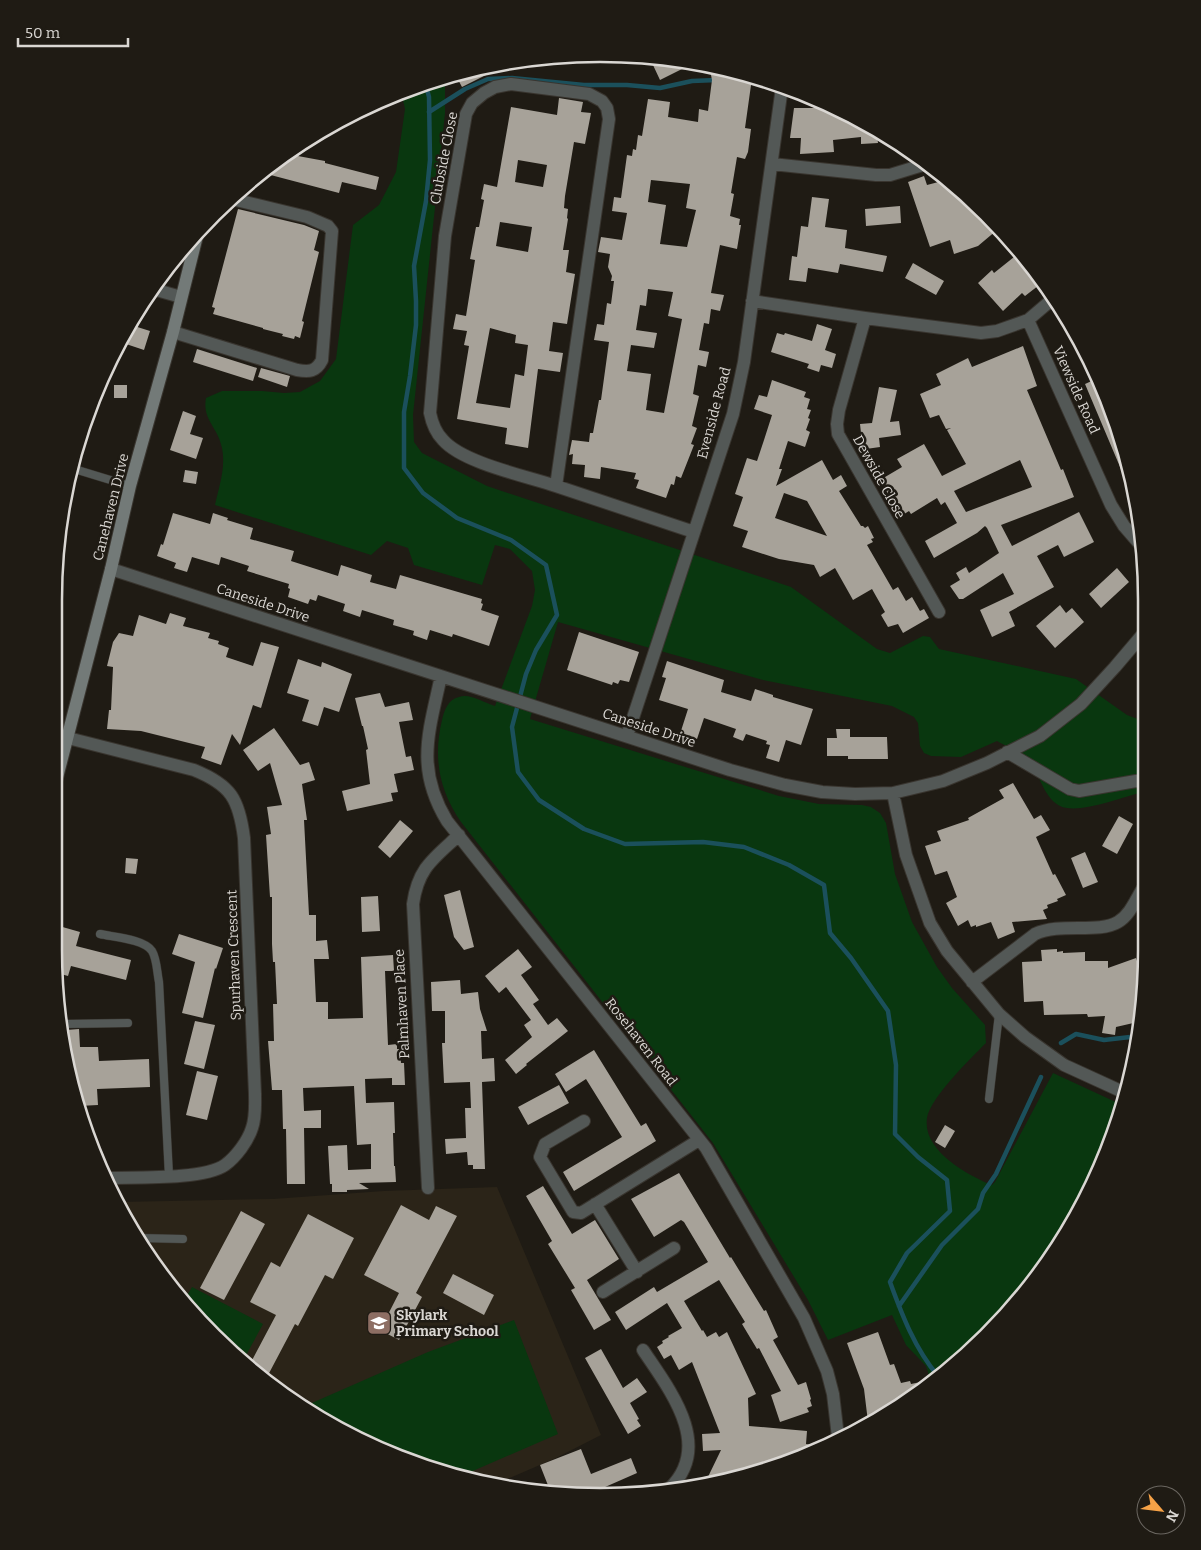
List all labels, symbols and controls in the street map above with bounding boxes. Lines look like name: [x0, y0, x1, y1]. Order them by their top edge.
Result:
scale bar: [18, 15, 128, 47]
text: 50 m: [25, 24, 61, 42]
street label: Clubside Close: [427, 110, 461, 206]
street label: Viewside Road: [1049, 344, 1103, 436]
street label: Evenside Road: [694, 365, 734, 461]
street label: Dewside Close: [849, 432, 909, 522]
street label: Canehaven Drive: [89, 452, 133, 562]
street label: Caneside Drive: [214, 580, 312, 626]
street label: Caneside Drive: [600, 705, 698, 751]
street label: Spurhaven Crescent: [223, 889, 245, 1021]
street label: Palmhaven Place: [391, 949, 413, 1059]
street label: Rosehaven Road: [601, 995, 681, 1089]
place label: Skylark Primary School: [396, 1307, 499, 1340]
school or university icon: Skylark Primary School: [366, 1310, 392, 1336]
north arrow: [1136, 1485, 1186, 1535]
text: N: [1162, 1507, 1182, 1525]

